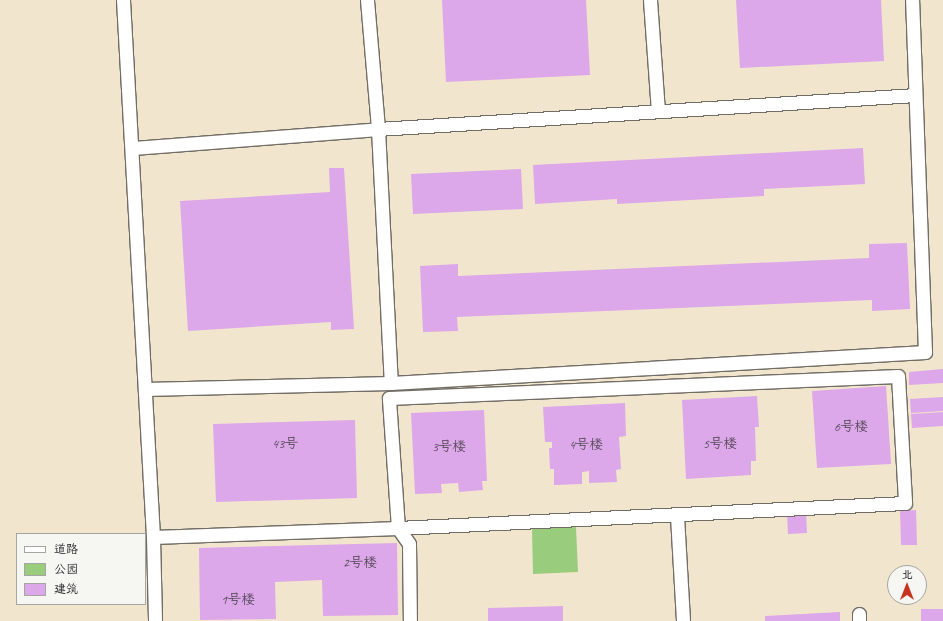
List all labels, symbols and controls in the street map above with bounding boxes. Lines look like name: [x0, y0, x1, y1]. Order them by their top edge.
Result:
house number: 6号楼: [834, 419, 868, 435]
house number: 43号: [272, 436, 298, 452]
house number: 5号楼: [703, 436, 737, 452]
house number: 4号楼: [569, 437, 603, 453]
house number: 3号楼: [432, 439, 466, 455]
legend: [16, 533, 146, 605]
text: 道路: [54, 541, 78, 557]
house number: 2号楼: [343, 555, 377, 571]
text: 公园: [54, 561, 78, 577]
north arrow: [887, 565, 927, 605]
text: 北: [902, 567, 913, 581]
text: 建筑: [54, 581, 78, 597]
house number: 1号楼: [221, 592, 255, 608]

